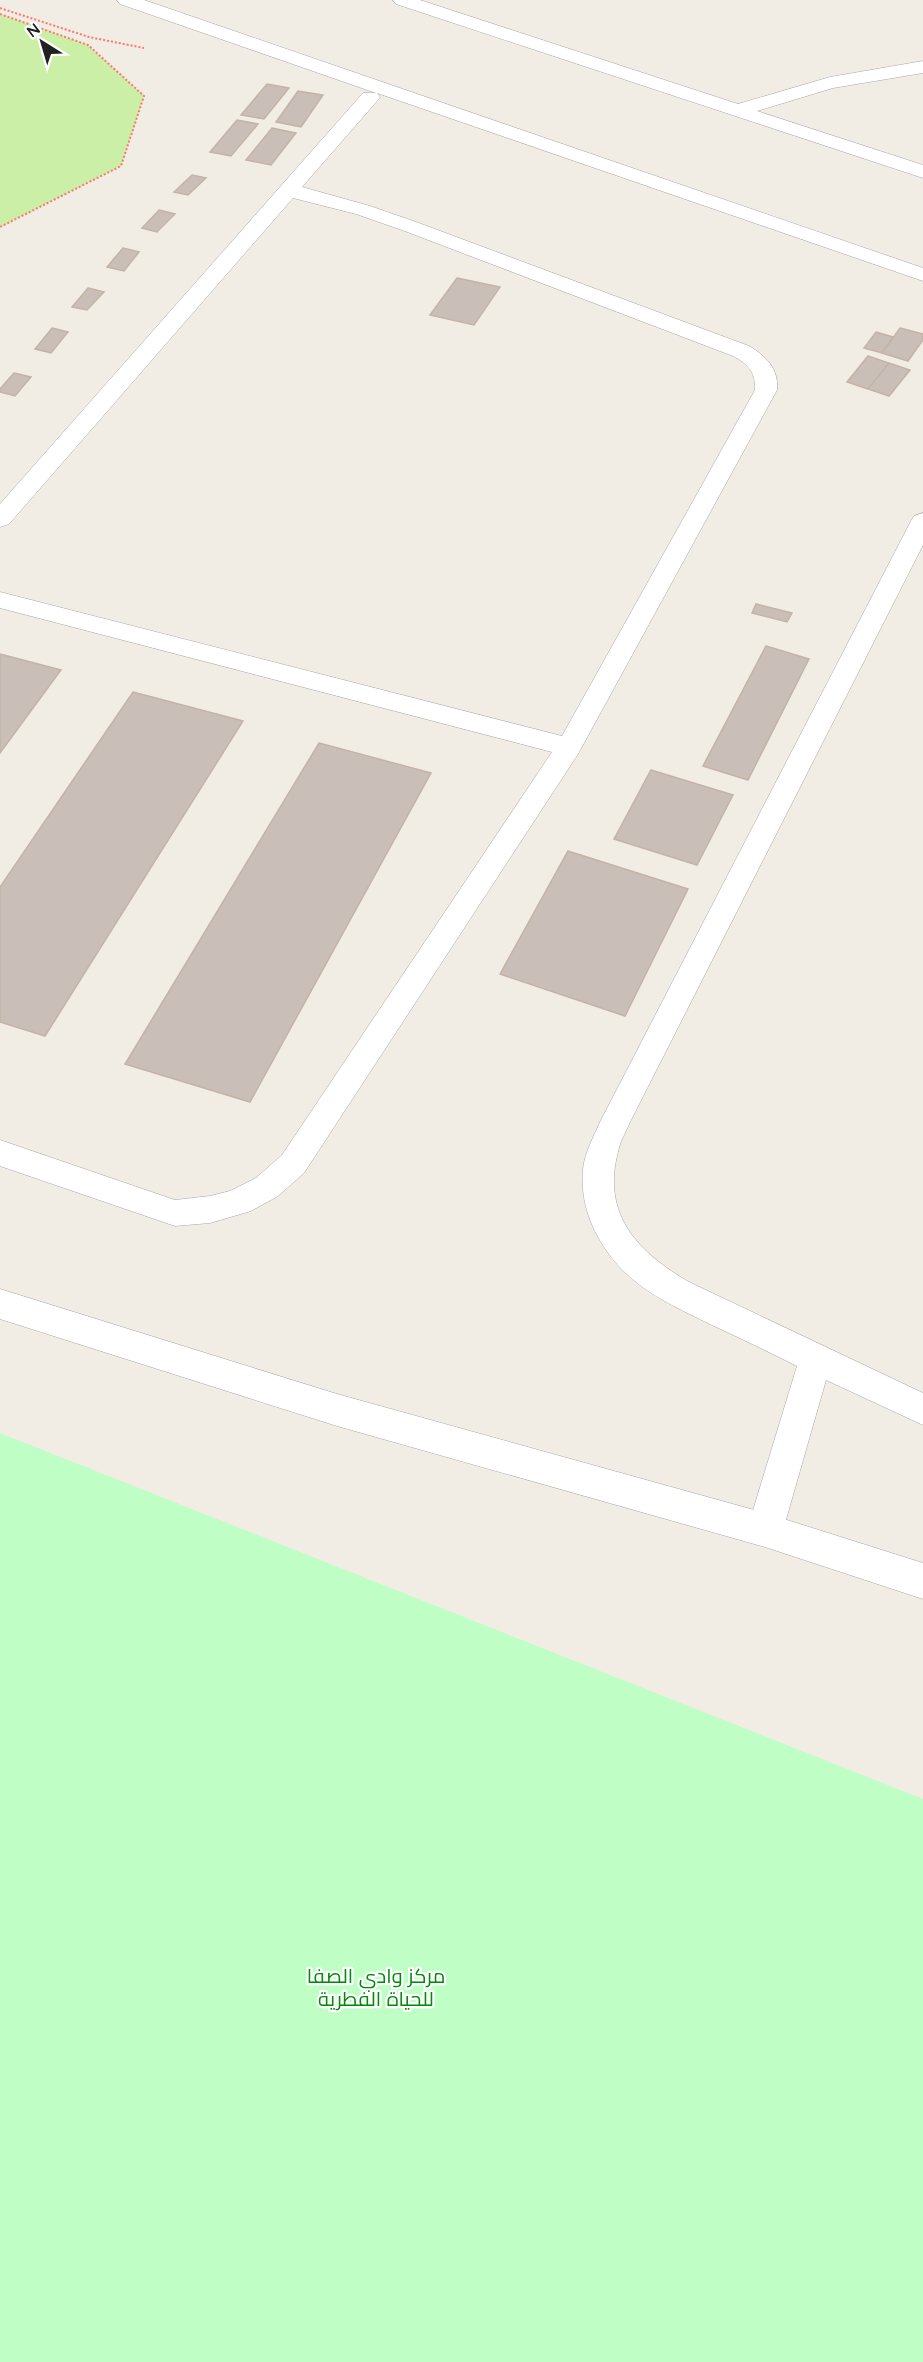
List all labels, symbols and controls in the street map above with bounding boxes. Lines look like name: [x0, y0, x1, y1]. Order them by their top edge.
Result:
north arrow: [12, 12, 72, 72]
text: N: [22, 18, 44, 42]
park label: مركز وادي الصفا للحياة الفطرية: [307, 1963, 445, 2011]

